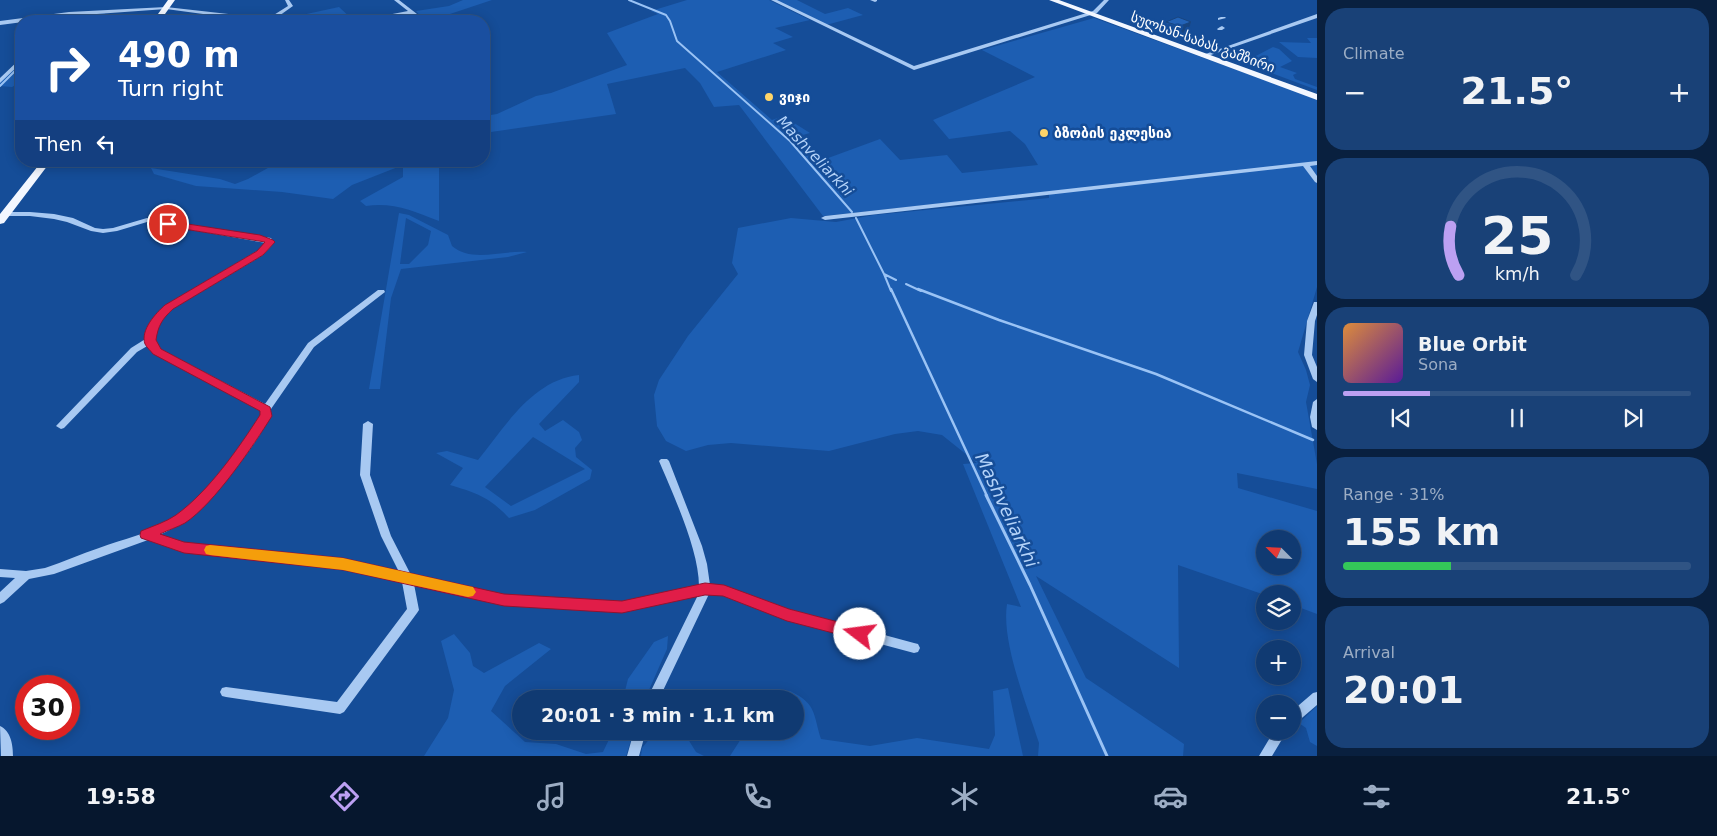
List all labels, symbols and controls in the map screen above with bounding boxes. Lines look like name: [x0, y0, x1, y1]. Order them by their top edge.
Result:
street label: სულხან-საბას გამზირი: [1129, 8, 1277, 76]
icon: right: [35, 35, 100, 100]
text: 490 m: [118, 35, 240, 75]
text: Climate: [1343, 44, 1405, 63]
text: 21.5°: [1461, 69, 1573, 113]
text: Turn right: [118, 76, 223, 101]
text: −: [1343, 76, 1366, 109]
text: +: [1668, 76, 1691, 109]
place label: ვიჯი: [779, 89, 810, 105]
marker: ვიჯი: [763, 91, 775, 103]
water label: Mashveliarkhi: [773, 112, 857, 201]
place label: ბზობის ეკლესია: [1054, 125, 1172, 141]
marker: ბზობის ეკლესია: [1038, 127, 1050, 139]
icon: left: [92, 130, 120, 158]
text: Then: [35, 133, 82, 155]
pin: [147, 203, 189, 245]
text: 25: [1481, 206, 1553, 266]
icon: arrive: [154, 210, 182, 238]
text: km/h: [1494, 263, 1540, 284]
text: Blue Orbit: [1418, 333, 1527, 355]
text: Sona: [1418, 355, 1458, 374]
icon: previous: [1387, 404, 1415, 432]
icon: pause: [1503, 404, 1531, 432]
icon: next: [1619, 404, 1647, 432]
water label: Mashveliarkhi: [971, 449, 1043, 571]
text: Range · 31%: [1343, 485, 1445, 504]
text: 155 km: [1343, 510, 1500, 554]
north arrow: [1256, 530, 1301, 575]
map controls: [1256, 530, 1301, 740]
button: layers: [1256, 585, 1301, 630]
position arrow: [833, 607, 885, 659]
button: +: [1256, 640, 1301, 685]
text: Arrival: [1343, 643, 1395, 662]
text: 20:01: [1343, 668, 1464, 712]
speed limit sign: 30: [15, 675, 80, 740]
button: −: [1256, 695, 1301, 740]
text: 20:01 · 3 min · 1.1 km: [541, 704, 775, 726]
icon: directions: [327, 779, 362, 814]
icon: music: [534, 779, 569, 814]
icon: phone: [740, 779, 775, 814]
icon: climate: [947, 779, 982, 814]
icon: car: [1153, 779, 1188, 814]
icon: filters: [1359, 779, 1394, 814]
text: 19:58: [86, 784, 156, 809]
text: 21.5°: [1566, 784, 1631, 809]

